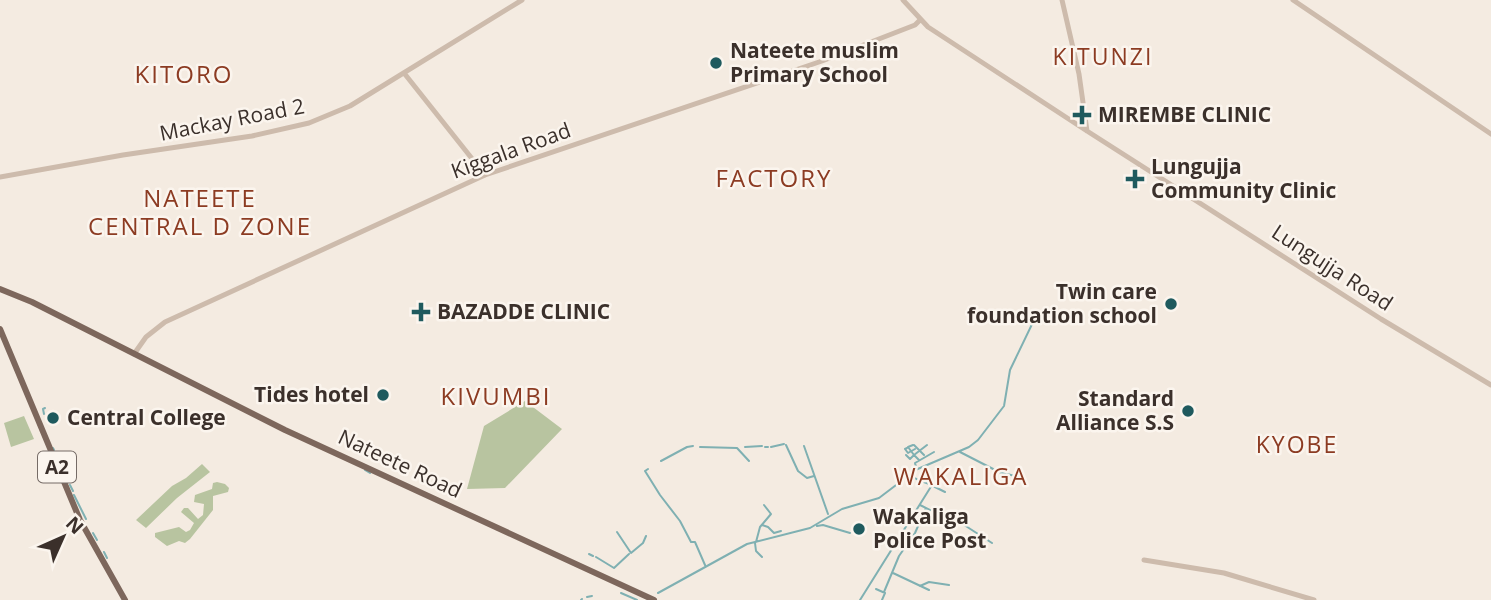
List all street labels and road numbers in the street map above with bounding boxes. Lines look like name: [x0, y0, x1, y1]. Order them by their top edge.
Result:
street label: Mackay Road 2: [157, 91, 307, 147]
street label: Kiggala Road: [447, 115, 574, 185]
street label: Lungujja Road: [1267, 218, 1398, 317]
street label: Nateete Road: [334, 422, 467, 504]
road number: A2: [38, 452, 76, 482]

